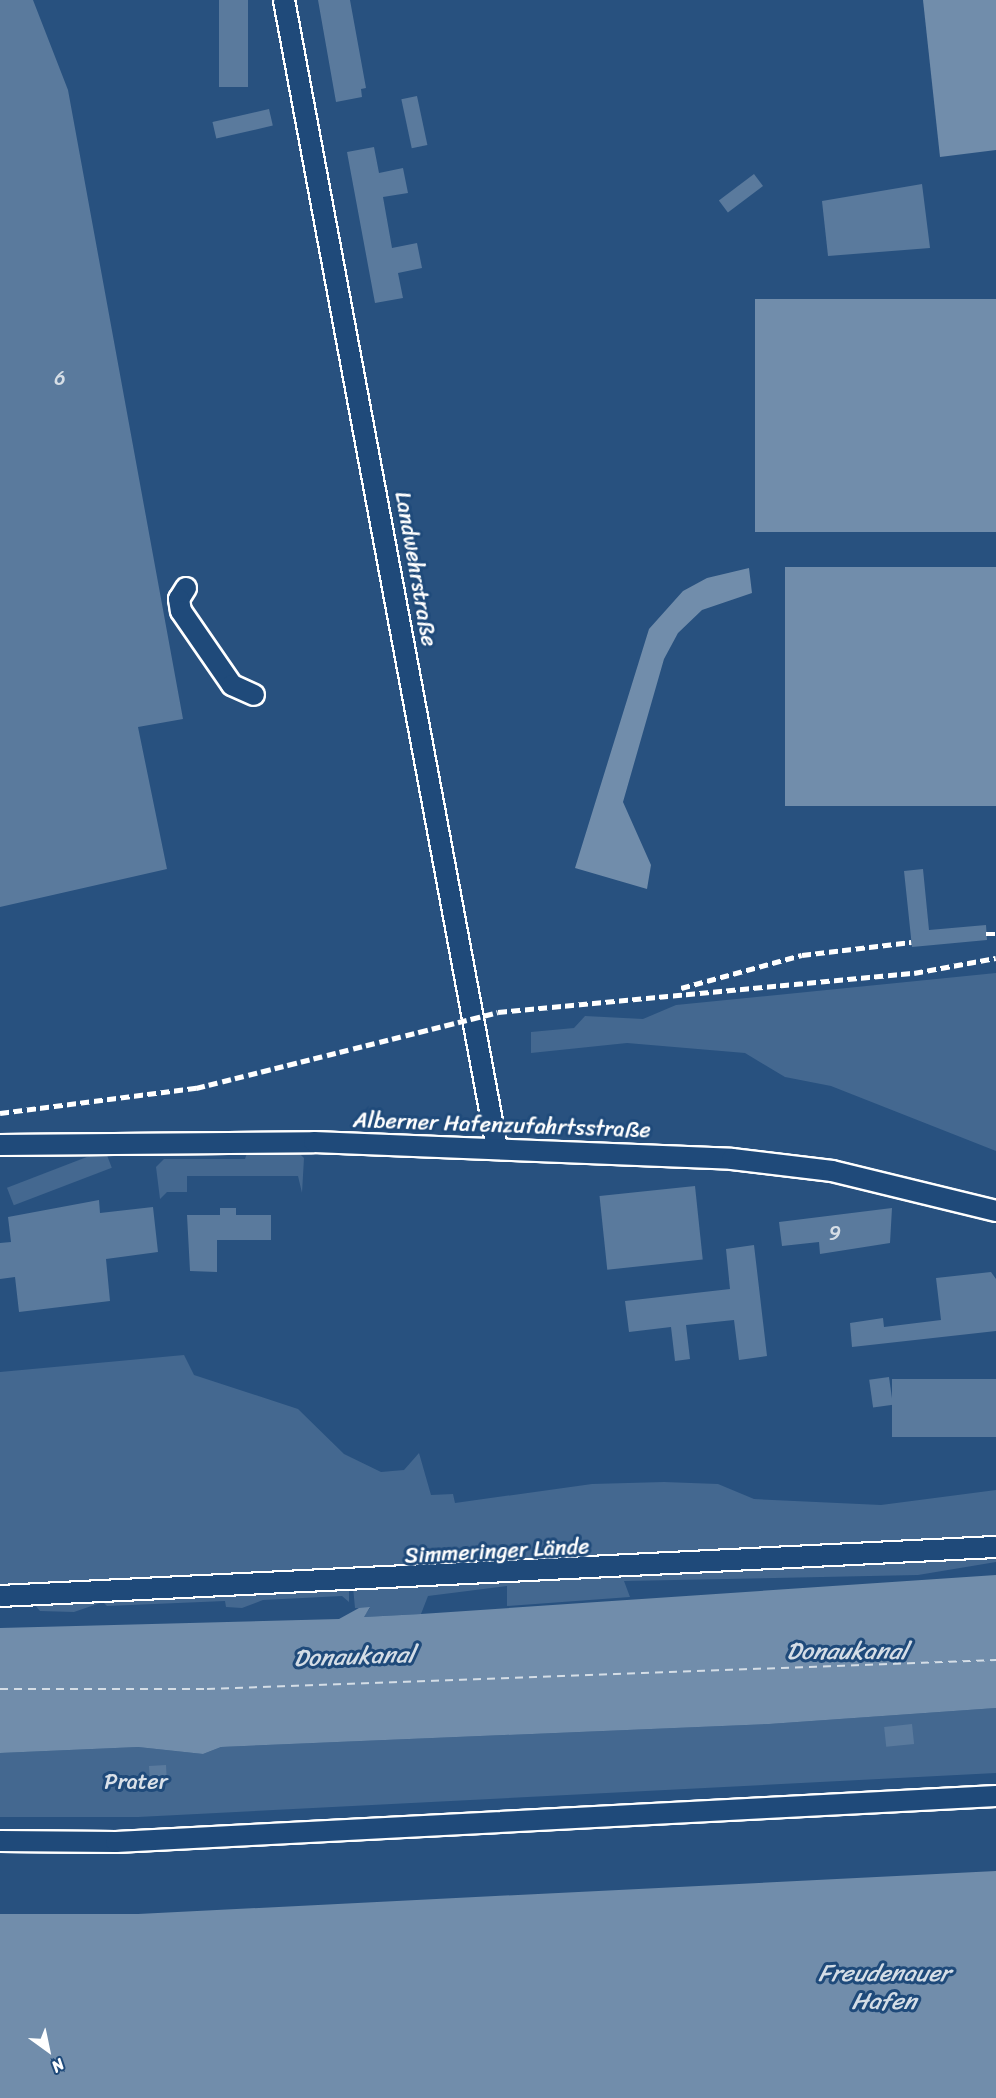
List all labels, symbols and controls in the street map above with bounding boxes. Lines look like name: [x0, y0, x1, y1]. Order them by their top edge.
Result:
house number: 6: [54, 366, 66, 390]
street label: Landwehrstraße: [389, 489, 443, 649]
street label: Alberner Hafenzufahrtsstraße: [352, 1107, 652, 1143]
house number: 9: [829, 1221, 841, 1245]
street label: Simmeringer Lände: [404, 1533, 590, 1569]
water label: Donaukanal: [786, 1638, 908, 1666]
water label: Donaukanal: [293, 1640, 415, 1674]
park label: Prater: [104, 1769, 168, 1795]
water label: Freudenauer Hafen: [818, 1960, 950, 2016]
north arrow: [18, 2020, 78, 2080]
text: N: [46, 2050, 71, 2081]

